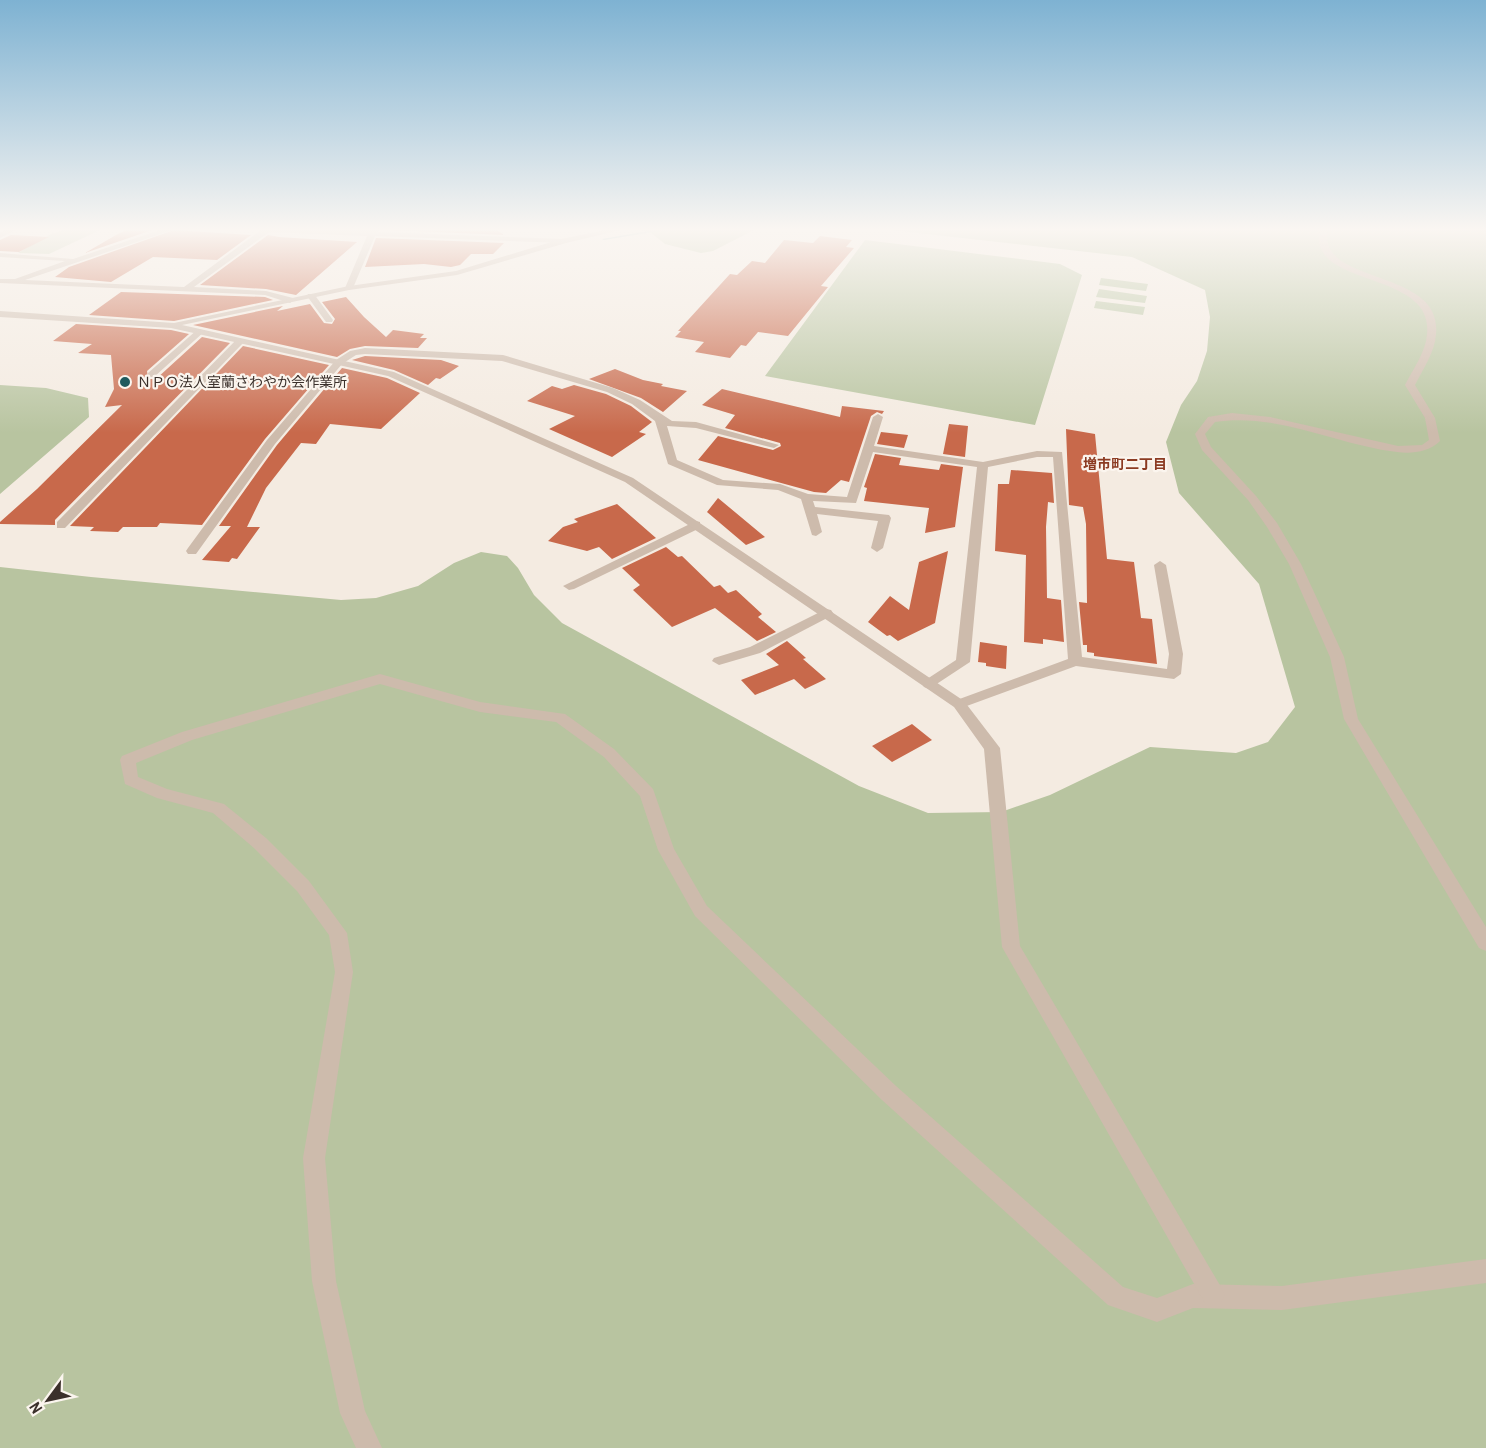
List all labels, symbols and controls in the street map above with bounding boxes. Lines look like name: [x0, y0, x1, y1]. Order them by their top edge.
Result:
place label: ＮＰＯ法人室蘭さわやか会作業所: [137, 373, 347, 391]
marker: ＮＰＯ法人室蘭さわやか会作業所: [118, 375, 132, 389]
district label: 増市町二丁目: [1083, 455, 1167, 473]
north arrow: [18, 1370, 78, 1430]
text: N: [24, 1398, 47, 1418]

